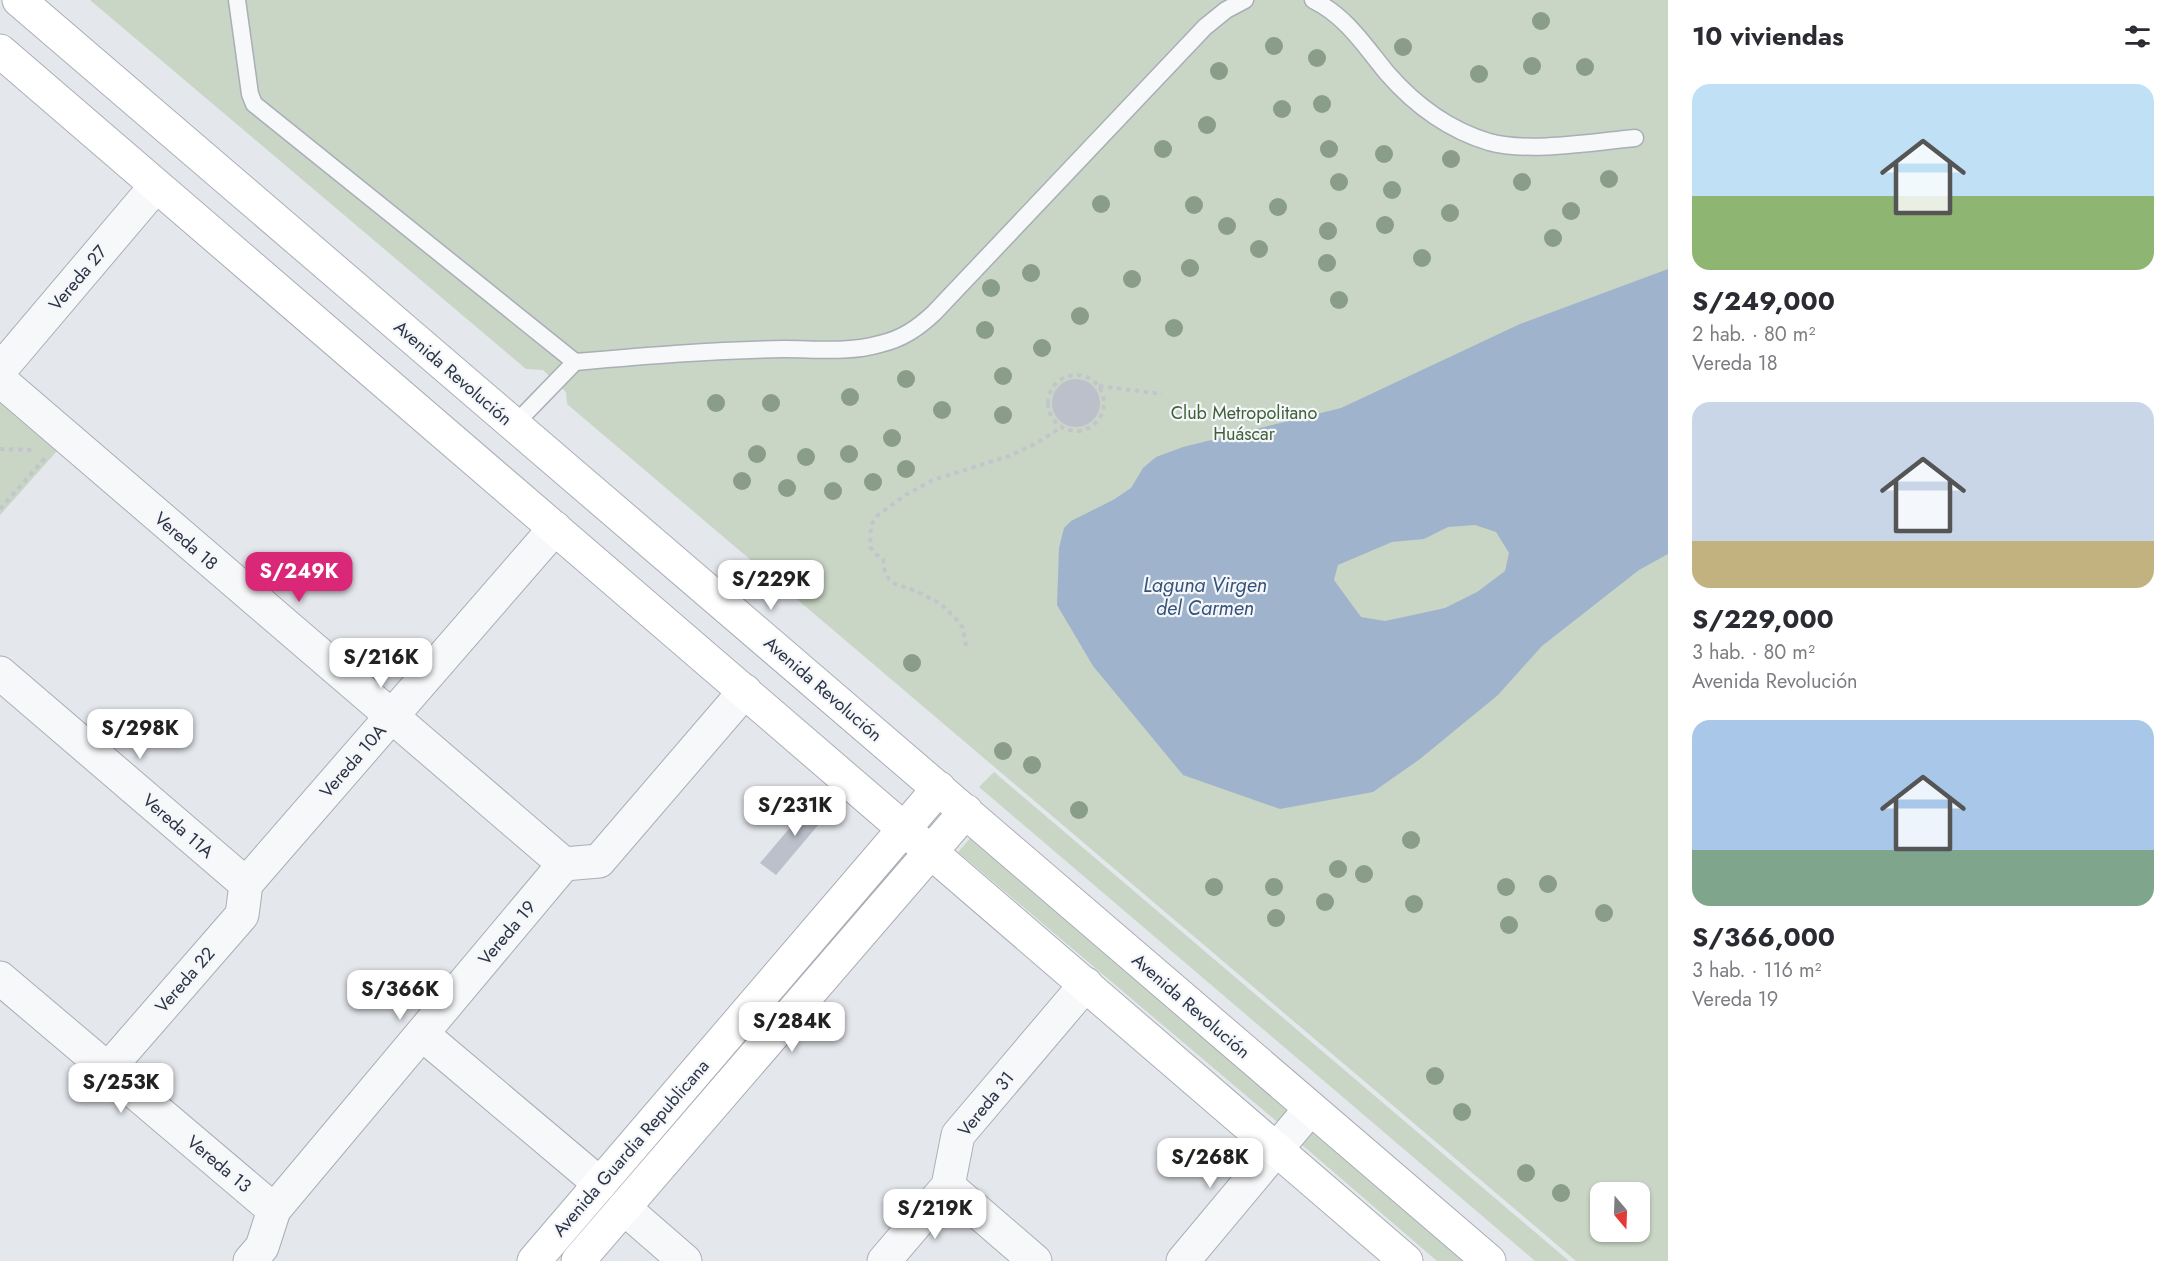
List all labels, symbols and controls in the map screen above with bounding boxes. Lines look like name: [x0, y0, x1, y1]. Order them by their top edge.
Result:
text: 10 viviendas: [1692, 17, 1844, 55]
icon: filters: [2121, 20, 2154, 53]
icon: home: [1869, 123, 1977, 231]
street label: Vereda 27: [43, 239, 114, 317]
text: S/249,000: [1692, 282, 1835, 320]
street label: Avenida Revolución: [388, 314, 518, 432]
text: 2 hab. · 80 m²: [1692, 320, 1815, 349]
text: Vereda 18: [1692, 349, 1778, 378]
park label: Club Metropolitano Huáscar: [1171, 400, 1317, 447]
icon: home: [1869, 441, 1977, 549]
street label: Vereda 18: [148, 506, 224, 576]
pin: S/249K: [250, 552, 348, 603]
text: S/249K: [259, 557, 339, 586]
pin: S/229K: [722, 560, 820, 611]
text: S/229K: [732, 565, 810, 594]
water label: Laguna Virgen del Carmen: [1143, 571, 1267, 623]
text: S/229,000: [1692, 600, 1834, 638]
street label: Avenida Revolución: [758, 630, 888, 748]
pin: S/216K: [332, 638, 430, 689]
text: 3 hab. · 80 m²: [1692, 638, 1815, 667]
text: S/216K: [343, 643, 419, 672]
text: Avenida Revolución: [1692, 667, 1858, 696]
pin: S/298K: [91, 709, 189, 760]
text: S/298K: [101, 714, 179, 743]
street label: Vereda 10A: [314, 718, 392, 803]
icon: home: [1869, 759, 1977, 867]
pin: S/231K: [746, 786, 844, 837]
street label: Vereda 11A: [137, 788, 220, 865]
text: S/231K: [758, 791, 832, 820]
street label: Vereda 19: [472, 895, 542, 971]
text: S/366,000: [1692, 918, 1835, 956]
street label: Vereda 22: [149, 941, 221, 1019]
street label: Avenida Revolución: [1126, 947, 1256, 1065]
text: 3 hab. · 116 m²: [1692, 956, 1821, 985]
pin: S/366K: [351, 970, 449, 1021]
text: S/366K: [361, 975, 439, 1004]
text: Vereda 19: [1692, 985, 1778, 1014]
pin: S/284K: [743, 1002, 841, 1053]
text: S/284K: [753, 1007, 831, 1036]
street label: Avenida Guardia Republicana: [547, 1054, 715, 1242]
pin: S/253K: [72, 1063, 170, 1114]
street label: Vereda 31: [952, 1066, 1020, 1142]
text: S/253K: [82, 1068, 160, 1097]
street label: Vereda 13: [181, 1129, 257, 1199]
pin: S/268K: [1161, 1138, 1259, 1189]
text: S/268K: [1171, 1143, 1249, 1172]
north arrow: [1590, 1182, 1650, 1242]
map controls: [1590, 1182, 1650, 1242]
pin: S/219K: [886, 1189, 984, 1240]
text: S/219K: [897, 1194, 973, 1223]

